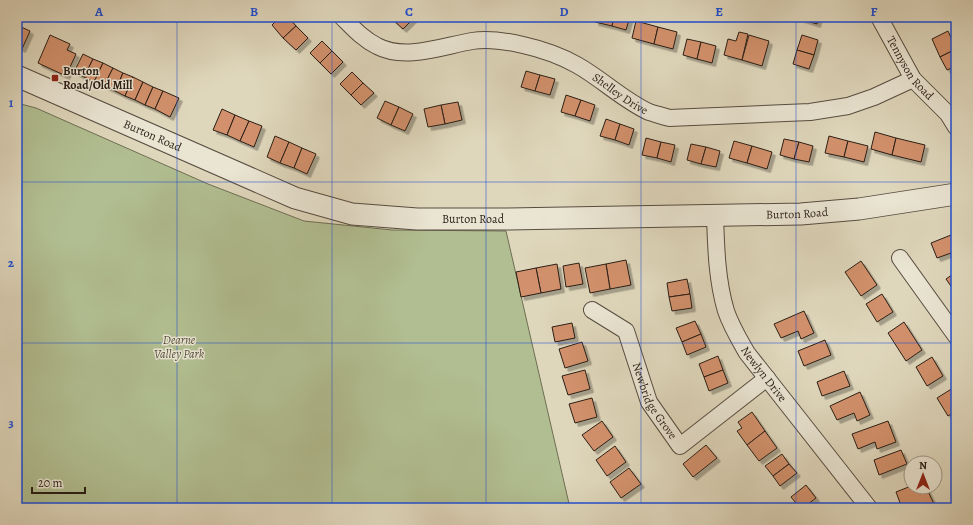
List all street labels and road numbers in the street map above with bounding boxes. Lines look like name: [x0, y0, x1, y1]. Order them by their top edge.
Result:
street label: Tennyson Road: [883, 33, 938, 104]
street label: Shelley Drive: [589, 69, 651, 118]
street label: Burton Road: [121, 116, 185, 156]
street label: Burton Road: [766, 204, 829, 223]
street label: Burton Road: [442, 211, 505, 227]
street label: Newlyn Drive: [737, 344, 791, 405]
street label: Newbridge Grove: [629, 360, 681, 443]

